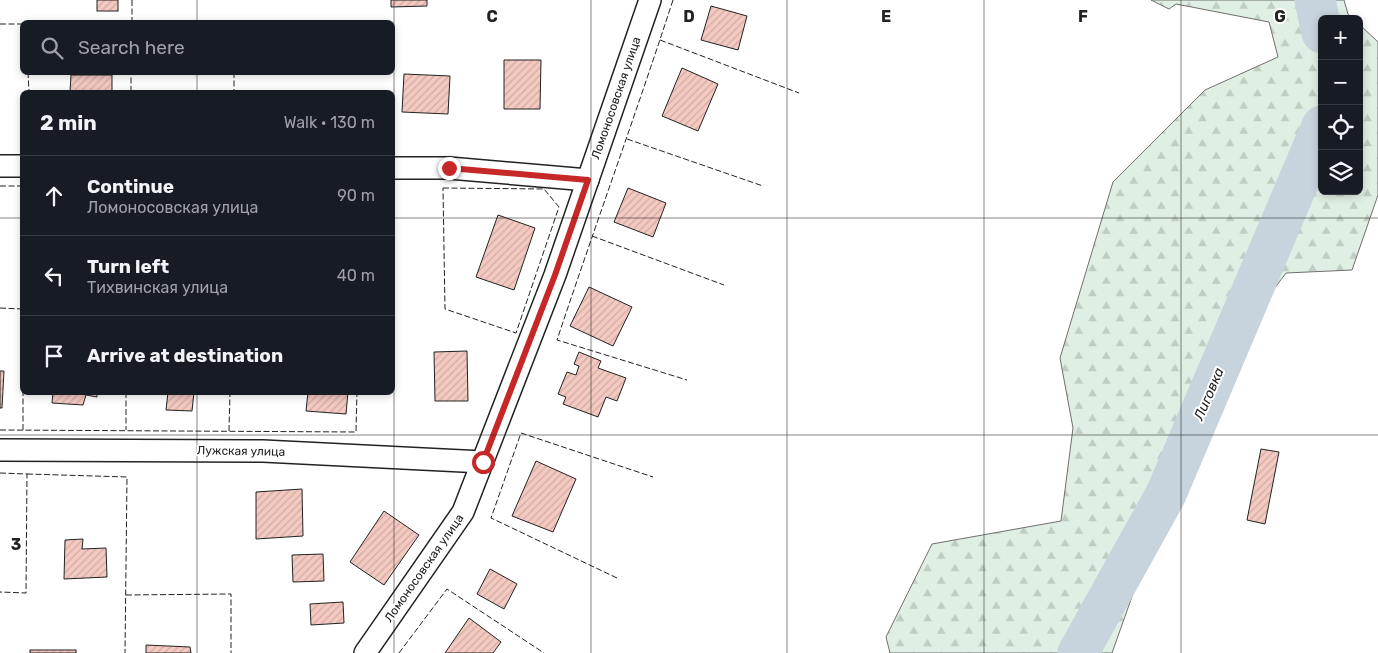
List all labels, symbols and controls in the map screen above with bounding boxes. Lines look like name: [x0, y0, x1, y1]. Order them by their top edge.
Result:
text: C: [486, 7, 498, 26]
text: D: [683, 7, 695, 26]
text: E: [881, 7, 891, 26]
text: F: [1078, 7, 1088, 26]
text: G: [1274, 7, 1286, 26]
map controls: [1318, 15, 1363, 195]
button: +: [1318, 15, 1363, 60]
search box: [20, 20, 395, 75]
icon: search: [38, 34, 66, 62]
street label: Ломоносовская улица: [588, 35, 644, 161]
text: Search here: [78, 36, 185, 59]
button: −: [1318, 60, 1363, 105]
button: locate: [1318, 105, 1363, 150]
text: 2 min: [40, 110, 97, 135]
text: Walk · 130 m: [284, 113, 375, 132]
button: layers: [1318, 150, 1363, 195]
route end: [438, 157, 461, 180]
text: Continue: [87, 175, 174, 198]
icon: ahead: [40, 182, 68, 210]
text: 90 m: [337, 186, 375, 205]
text: Ломоносовская улица: [87, 198, 258, 217]
text: Turn left: [87, 255, 169, 278]
icon: left: [40, 262, 68, 290]
text: 40 m: [337, 266, 375, 285]
text: Тихвинская улица: [87, 278, 228, 297]
icon: arrive: [40, 342, 68, 370]
text: Arrive at destination: [87, 344, 283, 367]
water label: Лиговка: [1190, 365, 1228, 424]
street label: Лужская улица: [197, 443, 285, 459]
route start: [472, 451, 495, 474]
street label: Ломоносовская улица: [381, 511, 467, 625]
text: 3: [11, 535, 21, 554]

